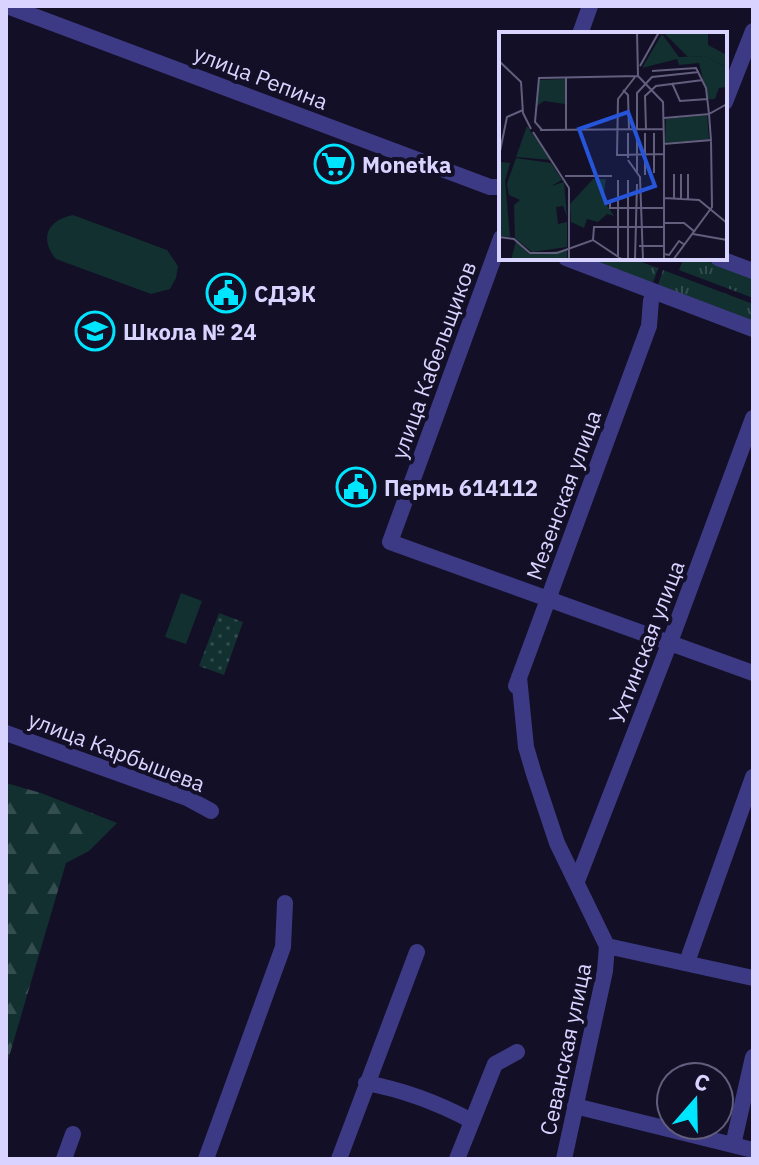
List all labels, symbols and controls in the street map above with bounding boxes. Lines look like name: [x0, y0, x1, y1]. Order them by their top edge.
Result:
inset map: [499, 32, 727, 260]
street label: улица Репина: [190, 38, 332, 116]
supermarket icon: Monetka: [313, 143, 355, 185]
place label: Monetka: [362, 150, 452, 179]
street label: улица Кабельщиков: [384, 257, 482, 463]
public building icon: СДЭК: [205, 272, 247, 314]
place label: СДЭК: [254, 279, 316, 308]
school or university icon: Школа № 24: [74, 310, 116, 352]
place label: Школа № 24: [123, 317, 257, 346]
street label: Мезенская улица: [519, 406, 607, 584]
public building icon: Пермь 614112: [335, 466, 377, 508]
place label: Пермь 614112: [384, 473, 538, 502]
street label: Ухтинская улица: [602, 556, 691, 728]
street label: улица Карбышева: [24, 704, 210, 798]
street label: Севанская улица: [533, 960, 597, 1138]
north arrow: [655, 1061, 735, 1141]
text: С: [690, 1066, 714, 1098]

